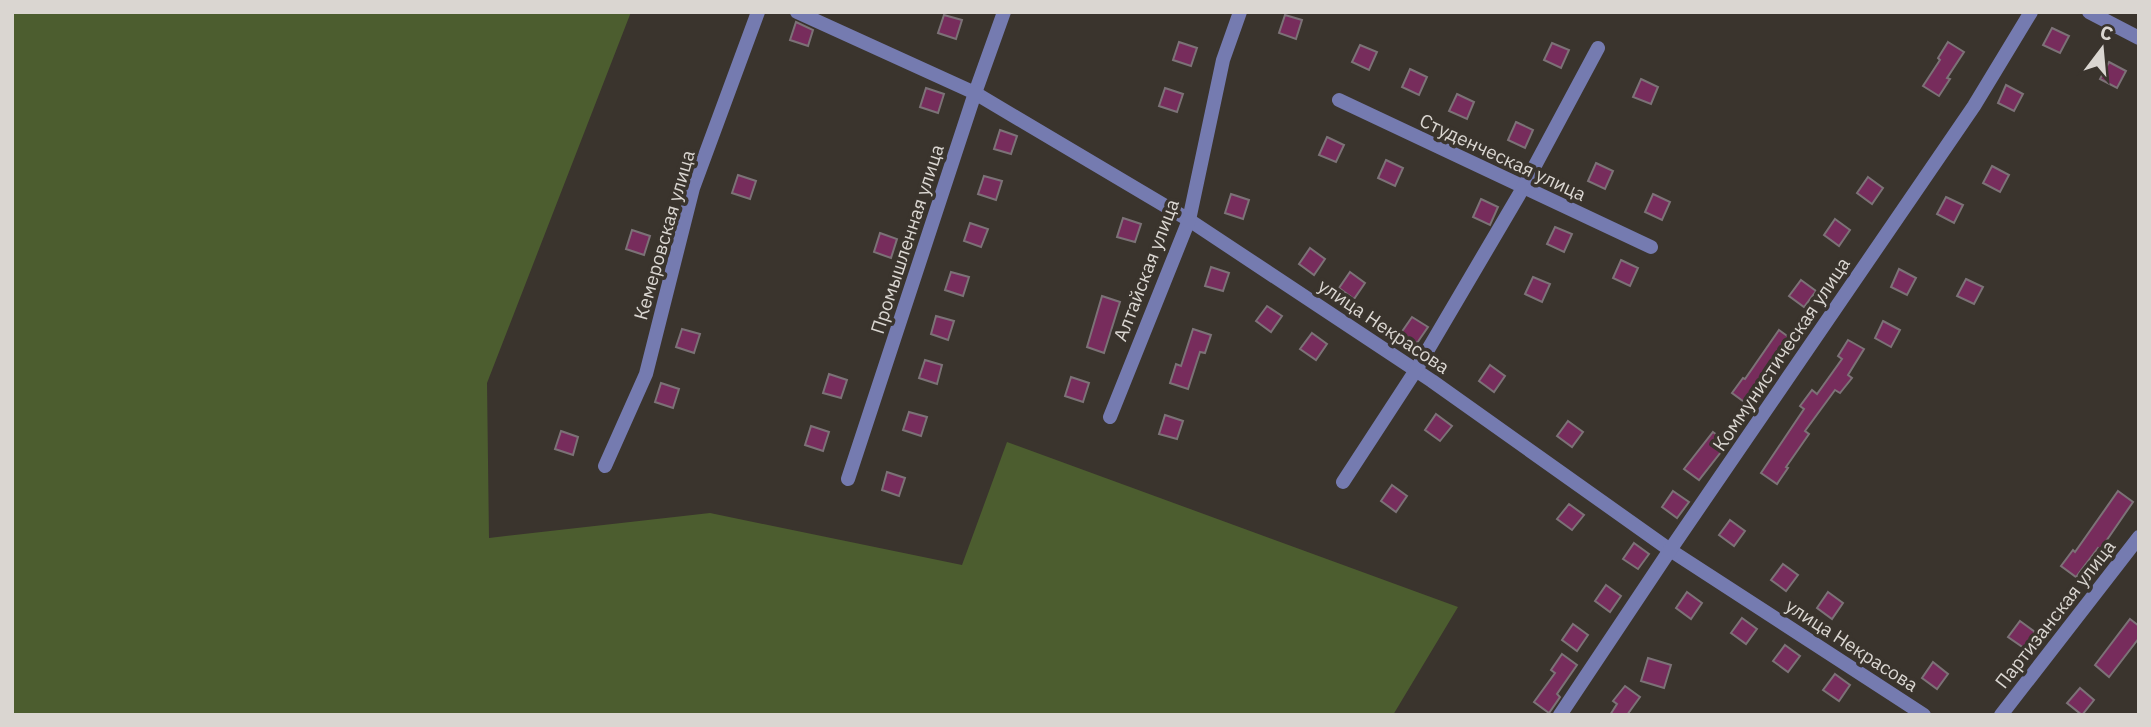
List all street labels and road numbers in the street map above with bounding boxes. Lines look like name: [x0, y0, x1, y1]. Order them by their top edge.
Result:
street label: Студенческая улица: [1416, 108, 1590, 206]
street label: Промышленная улица: [865, 141, 949, 337]
street label: Кемеровская улица: [628, 147, 700, 323]
street label: Алтайская улица: [1108, 195, 1184, 345]
street label: Коммунистическая улица: [1707, 252, 1855, 456]
street label: улица Некрасова: [1314, 273, 1454, 379]
street label: Партизанская улица: [1989, 535, 2121, 693]
street label: улица Некрасова: [1781, 593, 1923, 697]

